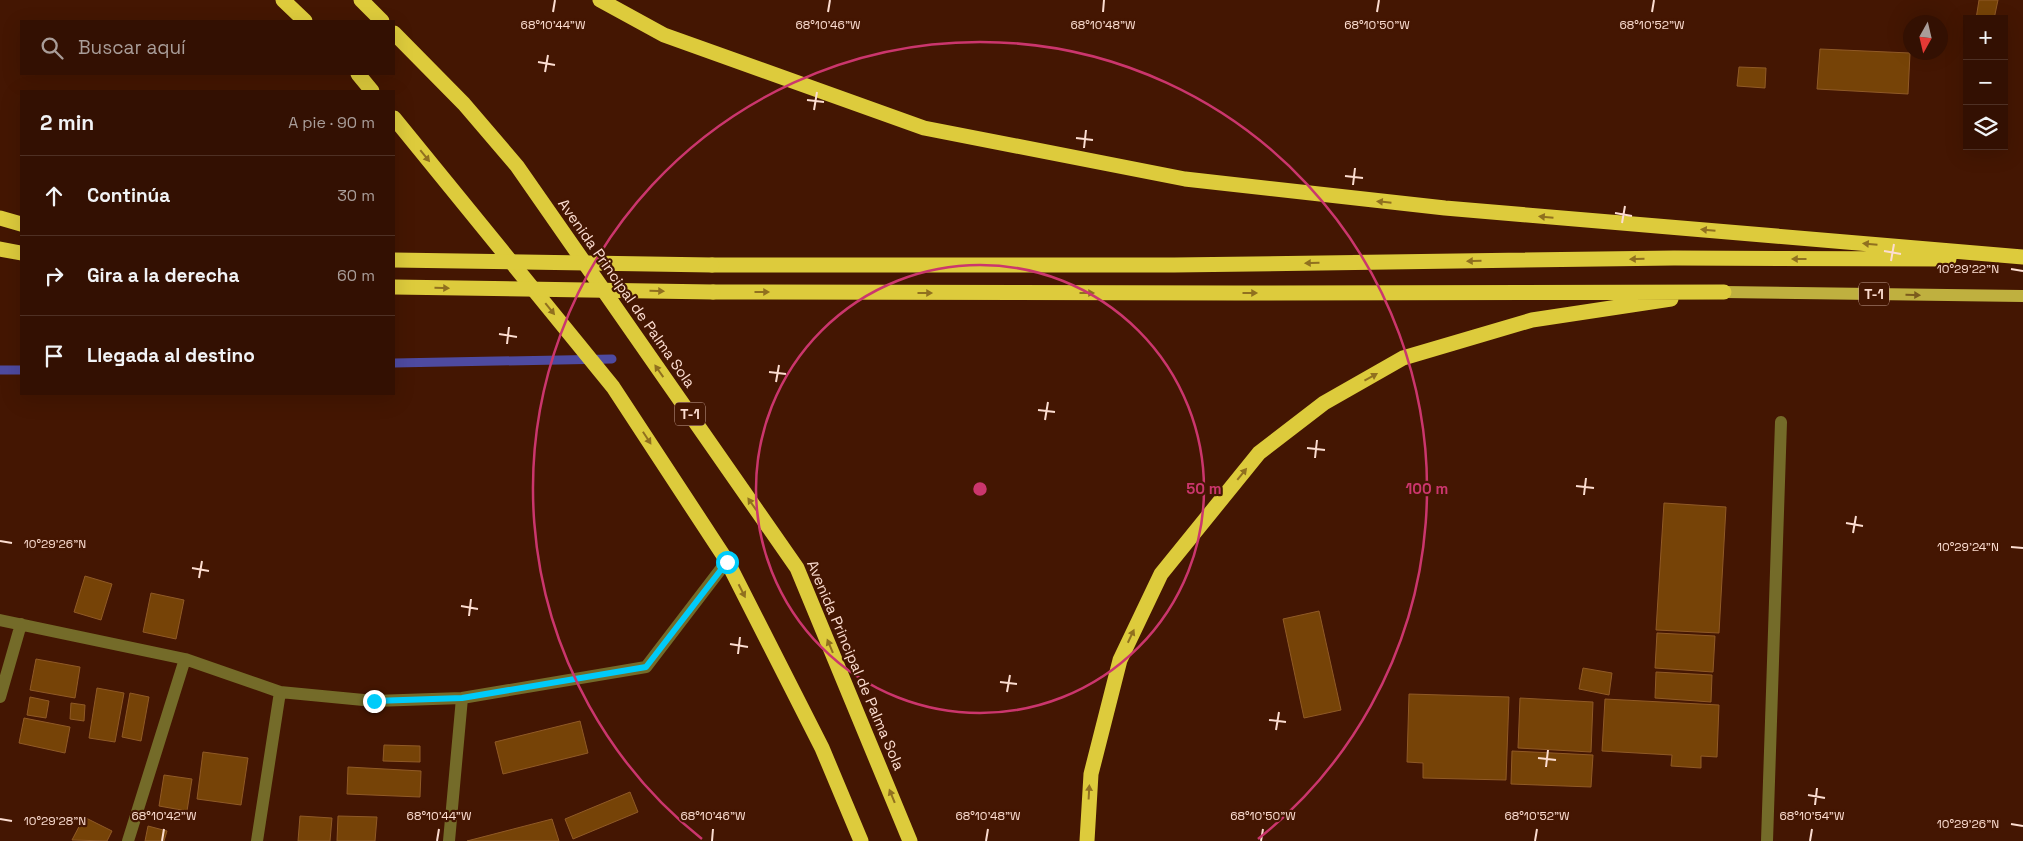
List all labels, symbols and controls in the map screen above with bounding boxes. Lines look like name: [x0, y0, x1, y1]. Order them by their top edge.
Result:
north arrow: [1903, 15, 1948, 60]
map controls: [1963, 15, 2008, 150]
button: +: [1963, 15, 2008, 60]
text: 68°10'44"W: [521, 17, 586, 33]
text: 68°10'46"W: [795, 17, 861, 33]
text: 68°10'48"W: [1070, 17, 1136, 33]
text: 68°10'50"W: [1344, 17, 1410, 33]
text: 68°10'52"W: [1619, 17, 1685, 33]
search box: [20, 20, 395, 75]
icon: search: [38, 34, 66, 62]
text: Buscar aquí: [78, 35, 186, 60]
button: −: [1963, 60, 2008, 105]
button: layers: [1963, 105, 2008, 150]
text: 2 min: [40, 109, 94, 136]
text: A pie · 90 m: [288, 112, 375, 133]
one-way arrow: [419, 149, 430, 162]
icon: ahead: [40, 182, 68, 210]
text: Continúa: [87, 183, 170, 208]
text: 30 m: [337, 185, 375, 206]
street label: Avenida Principal de Palma Sola: [554, 195, 700, 392]
one-way arrow: [1376, 198, 1392, 206]
one-way arrow: [1538, 212, 1554, 220]
one-way arrow: [1700, 226, 1716, 234]
one-way arrow: [1862, 239, 1878, 247]
one-way arrow: [1629, 255, 1645, 263]
one-way arrow: [1791, 255, 1807, 263]
one-way arrow: [1466, 257, 1482, 265]
one-way arrow: [1304, 259, 1320, 267]
text: 10°29'22"N: [1937, 261, 1999, 277]
icon: right: [40, 262, 68, 290]
text: Gira a la derecha: [87, 263, 239, 288]
text: 60 m: [337, 265, 375, 286]
road number: T-1: [1859, 282, 1889, 306]
one-way arrow: [435, 284, 451, 292]
one-way arrow: [650, 288, 666, 296]
one-way arrow: [754, 288, 770, 296]
one-way arrow: [917, 289, 933, 297]
one-way arrow: [1079, 289, 1095, 297]
one-way arrow: [1242, 289, 1258, 297]
one-way arrow: [1905, 291, 1921, 299]
one-way arrow: [544, 302, 555, 315]
icon: arrive: [40, 342, 68, 370]
text: Llegada al destino: [87, 343, 255, 368]
one-way arrow: [654, 364, 664, 377]
one-way arrow: [1363, 373, 1378, 381]
road number: T-1: [675, 402, 705, 426]
one-way arrow: [642, 432, 652, 445]
one-way arrow: [1237, 468, 1248, 481]
text: 50 m: [1186, 479, 1222, 498]
text: 100 m: [1406, 479, 1448, 498]
centre of rings: [971, 480, 989, 498]
one-way arrow: [747, 497, 757, 511]
text: 10°29'26"N: [24, 536, 86, 552]
text: 10°29'24"N: [1937, 539, 1999, 555]
route start: [716, 551, 739, 574]
street label: Avenida Principal de Palma Sola: [803, 557, 909, 773]
one-way arrow: [738, 584, 746, 598]
one-way arrow: [1127, 629, 1135, 643]
one-way arrow: [825, 639, 833, 653]
route end: [363, 690, 386, 713]
one-way arrow: [1086, 784, 1094, 800]
one-way arrow: [888, 789, 896, 803]
text: 68°10'42"W: [132, 808, 197, 824]
text: 68°10'44"W: [407, 808, 472, 824]
text: 68°10'46"W: [680, 808, 746, 824]
text: 68°10'48"W: [955, 808, 1021, 824]
text: 68°10'50"W: [1230, 808, 1296, 824]
text: 68°10'52"W: [1504, 808, 1570, 824]
text: 68°10'54"W: [1780, 808, 1845, 824]
text: 10°29'28"N: [24, 813, 86, 829]
text: 10°29'26"N: [1937, 816, 1999, 832]

